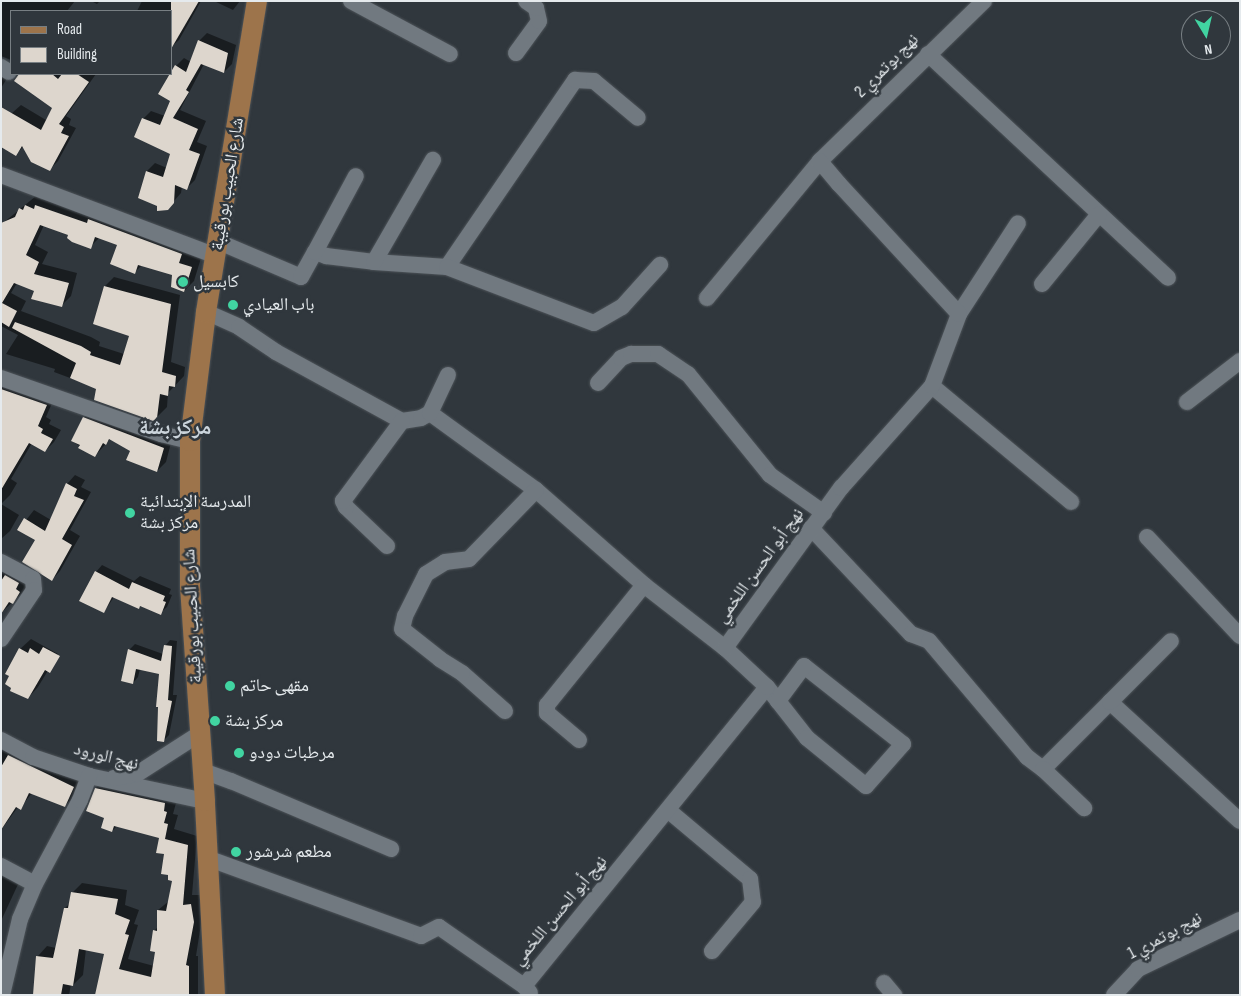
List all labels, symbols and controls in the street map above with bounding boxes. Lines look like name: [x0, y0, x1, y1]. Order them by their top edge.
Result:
legend: [10, 10, 172, 75]
north arrow: [1181, 10, 1231, 60]
text: Road: [57, 20, 82, 39]
street label: نهج بوتمري 2: [850, 29, 924, 103]
text: N: [1203, 40, 1213, 58]
text: Building: [57, 45, 97, 64]
street label: شارع الحبيب بورقيبة: [207, 116, 249, 252]
place label: كابسيل: [193, 271, 239, 293]
marker: كابسيل: [177, 276, 189, 288]
place label: باب العيادي: [243, 294, 314, 316]
marker: باب العيادي: [227, 299, 239, 311]
district label: مركز بشة: [139, 415, 211, 441]
place label: المدرسة الإبتدائية مركز بشة: [140, 492, 251, 534]
street label: نهج أبو الحسن اللخمي: [711, 504, 809, 628]
marker: المدرسة الإبتدائية مركز بشة: [124, 507, 136, 519]
street label: شارع الحبيب بورقيبة: [179, 548, 207, 684]
place label: مقهى حاتم: [240, 675, 309, 697]
marker: مقهى حاتم: [224, 680, 236, 692]
place label: مركز بشة: [225, 710, 283, 732]
marker: مركز بشة: [209, 715, 221, 727]
street label: نهج الورود: [71, 739, 141, 775]
place label: مرطبات دودو: [249, 742, 335, 764]
marker: مرطبات دودو: [233, 747, 245, 759]
place label: مطعم شرشور: [246, 841, 332, 863]
marker: مطعم شرشور: [230, 846, 242, 858]
street label: نهج أبو الحسن اللخمي: [508, 852, 612, 970]
street label: نهج بوتمري 1: [1124, 907, 1206, 965]

